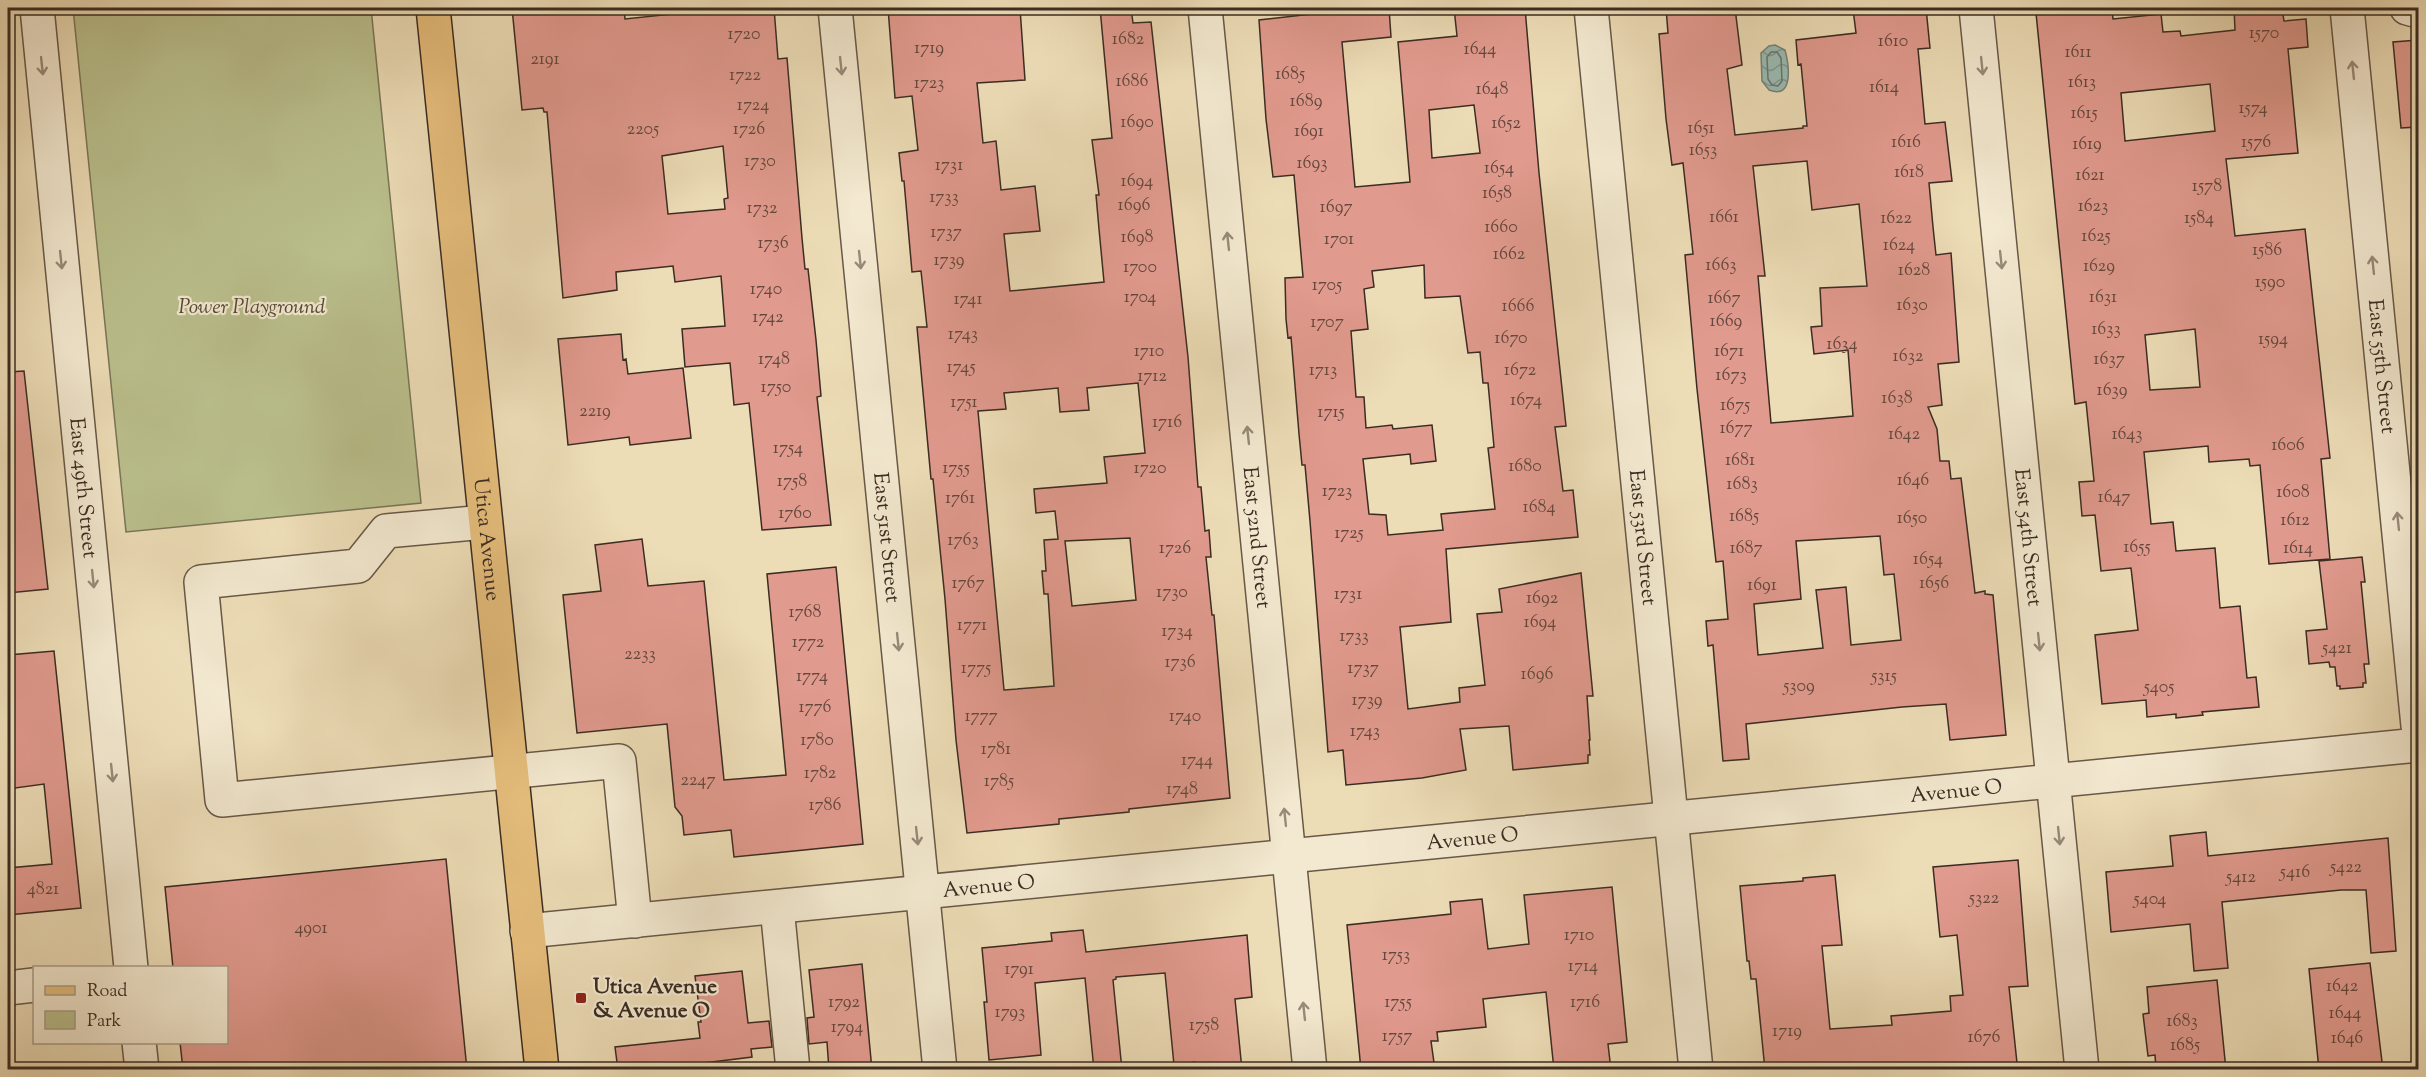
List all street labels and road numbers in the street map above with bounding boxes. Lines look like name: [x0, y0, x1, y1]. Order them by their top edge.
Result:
street label: East 55th Street: [2359, 298, 2402, 435]
street label: East 49th Street: [60, 416, 104, 560]
street label: East 52nd Street: [1233, 465, 1277, 610]
street label: East 54th Street: [2005, 467, 2049, 608]
street label: East 53rd Street: [1620, 468, 1663, 607]
street label: East 51st Street: [864, 471, 907, 604]
street label: Utica Avenue: [464, 476, 507, 603]
street label: Avenue O: [1909, 773, 2004, 812]
street label: Avenue O: [1425, 821, 1520, 859]
street label: Avenue O: [941, 868, 1037, 907]

